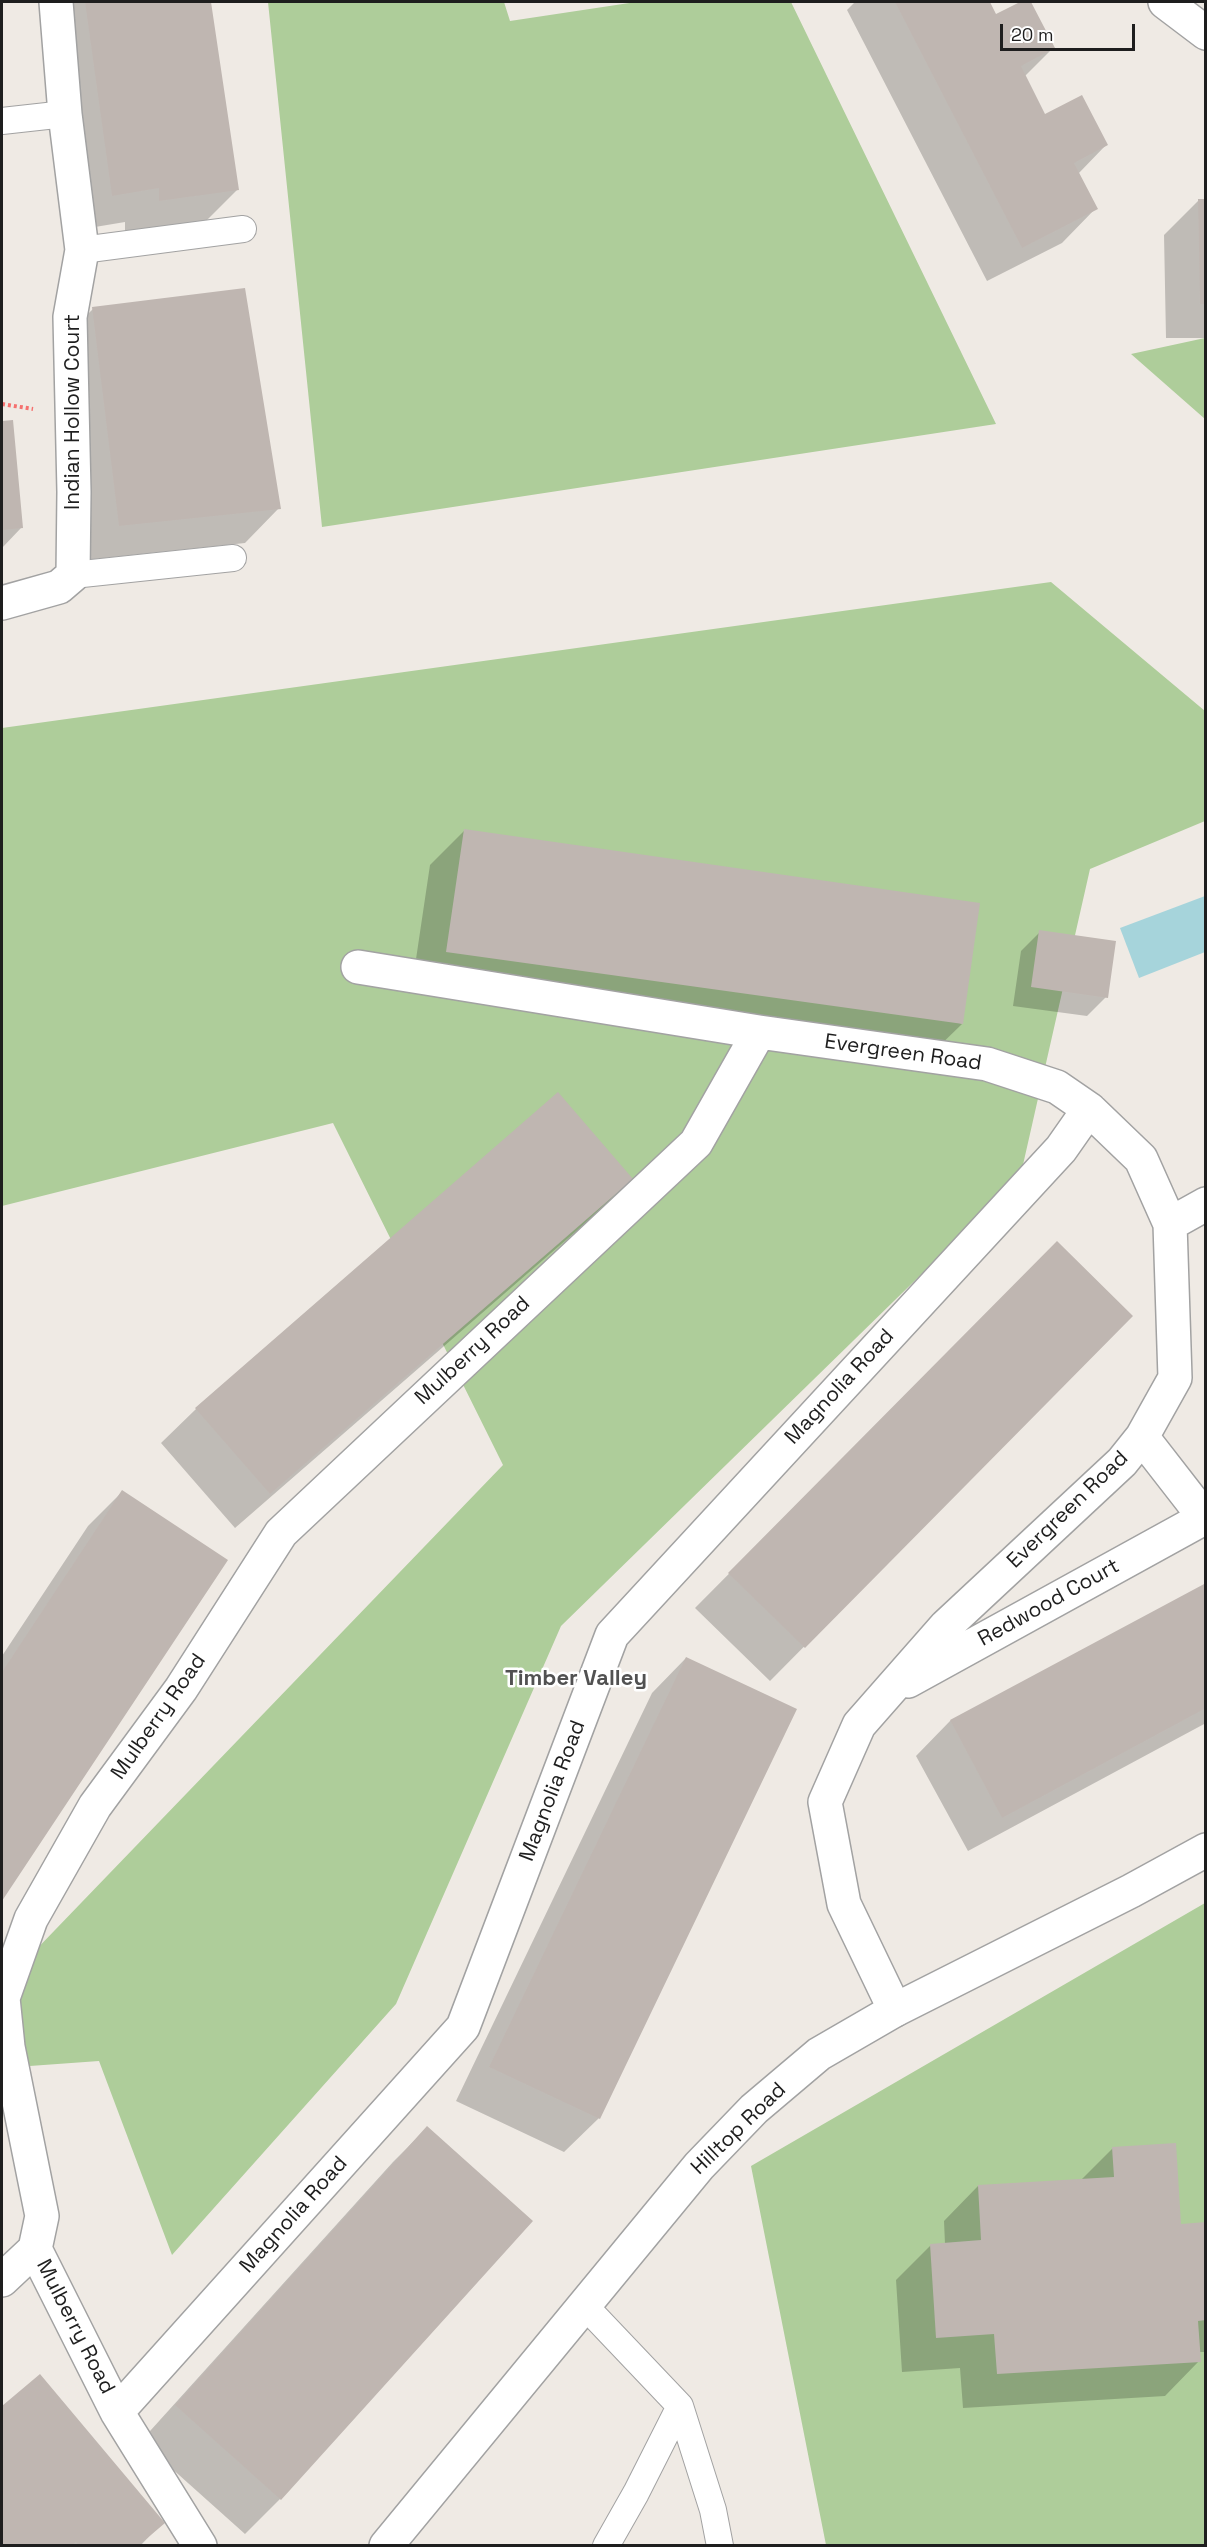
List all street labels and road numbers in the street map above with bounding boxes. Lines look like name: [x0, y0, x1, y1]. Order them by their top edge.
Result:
street label: Indian Hollow Court: [60, 314, 86, 510]
street label: Evergreen Road: [823, 1030, 983, 1076]
street label: Mulberry Road: [410, 1291, 536, 1411]
street label: Magnolia Road: [780, 1324, 900, 1450]
street label: Evergreen Road: [1002, 1446, 1134, 1574]
street label: Redwood Court: [974, 1554, 1124, 1652]
street label: Mulberry Road: [106, 1649, 212, 1785]
street label: Magnolia Road: [515, 1717, 591, 1865]
street label: Hilltop Road: [686, 2078, 792, 2180]
street label: Magnolia Road: [235, 2151, 353, 2279]
street label: Mulberry Road: [30, 2255, 120, 2399]

